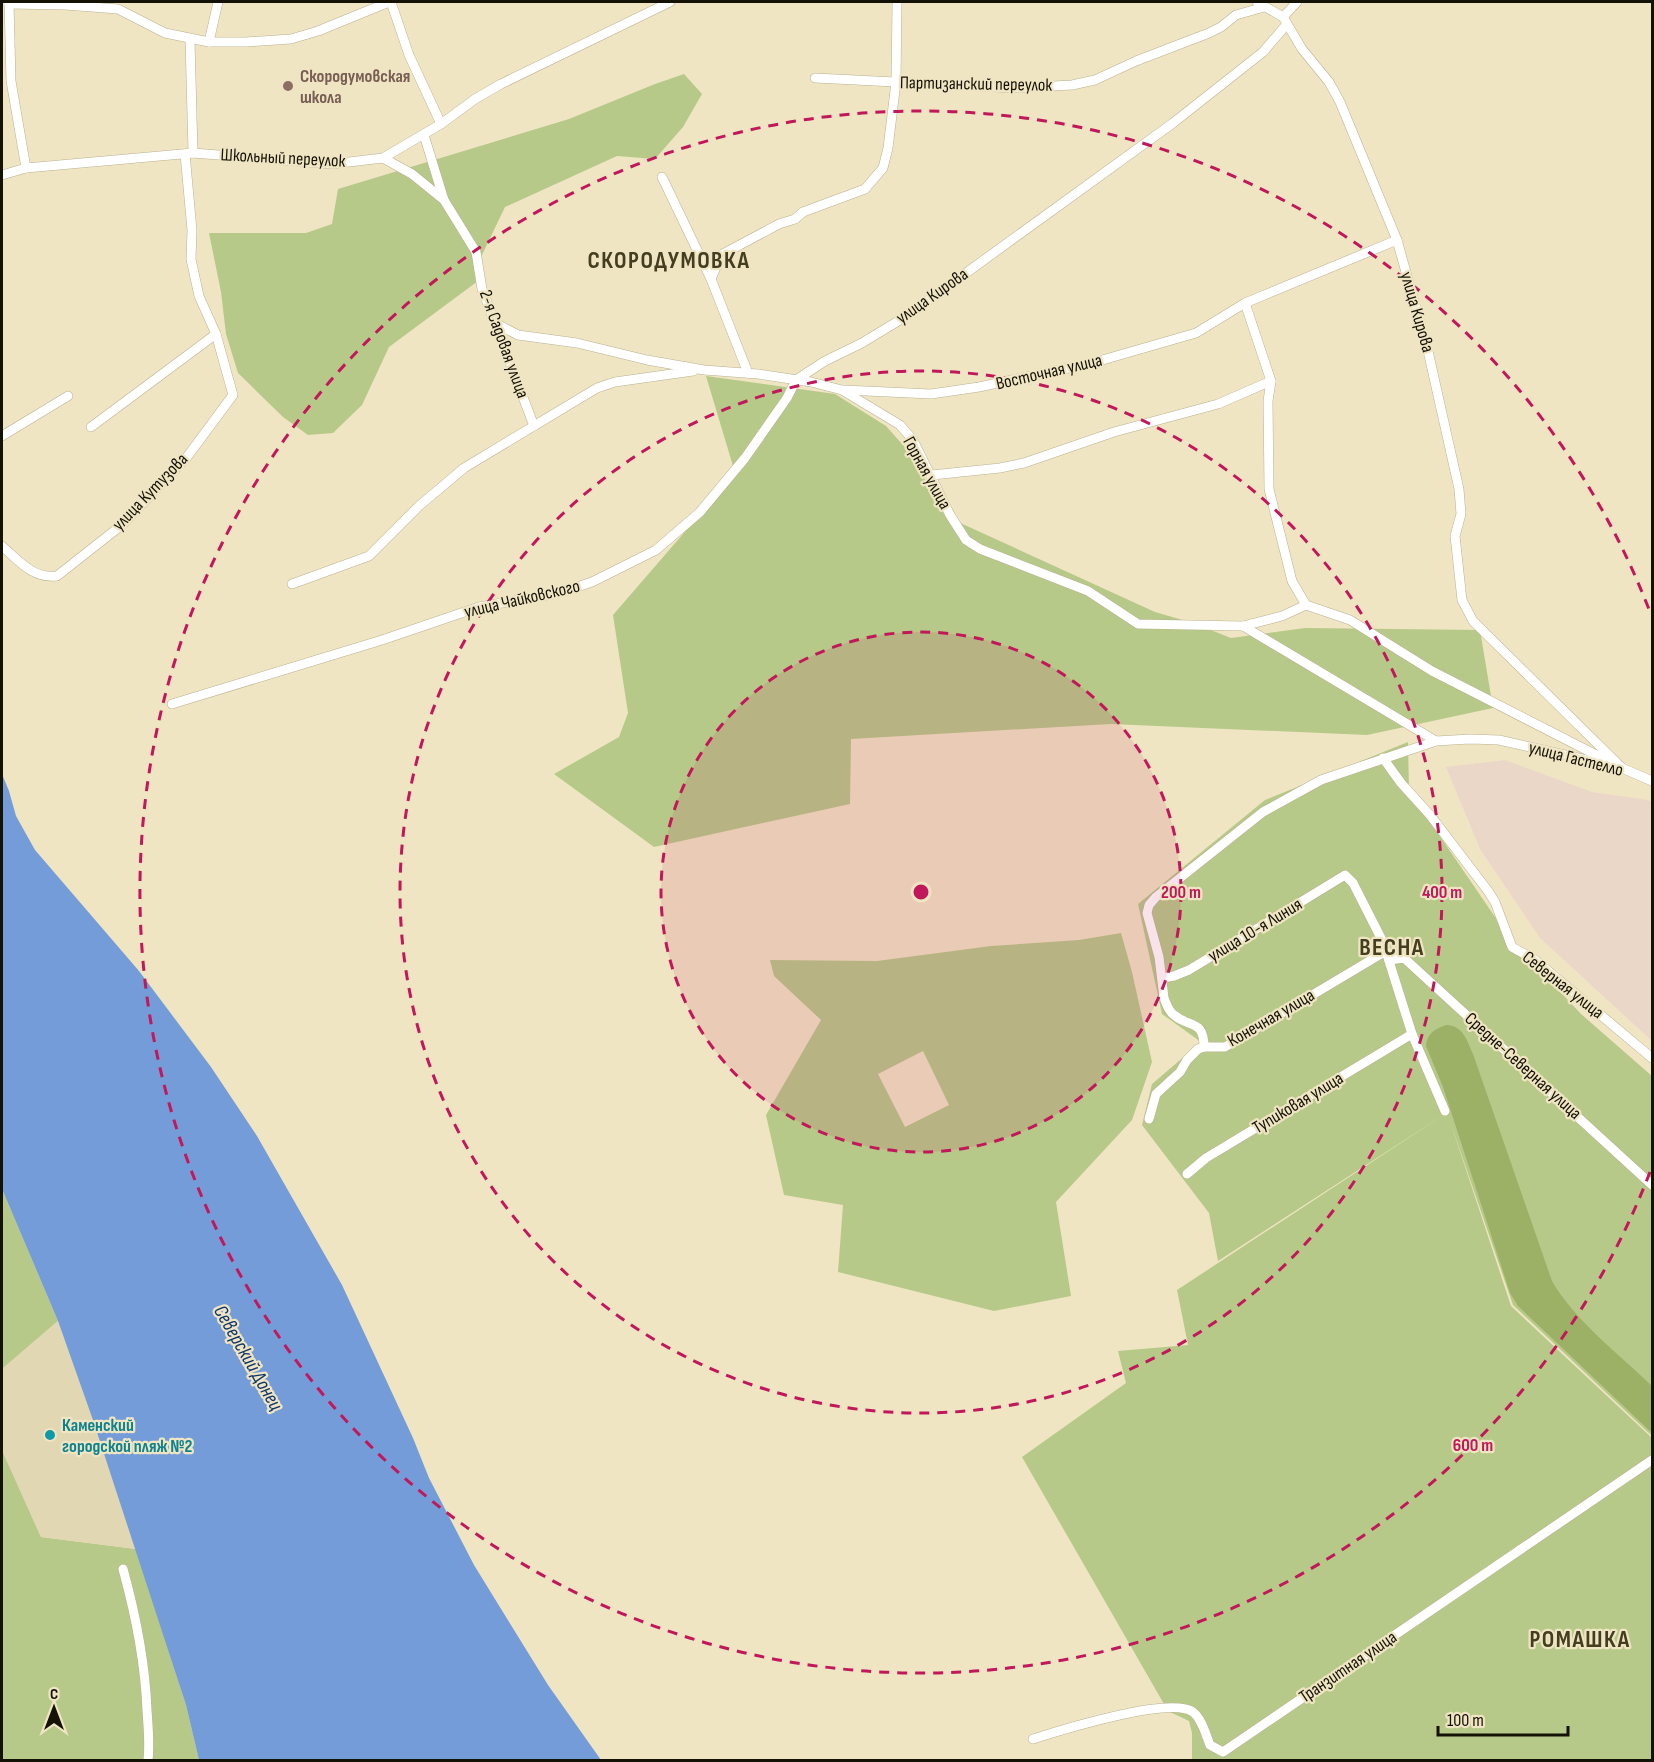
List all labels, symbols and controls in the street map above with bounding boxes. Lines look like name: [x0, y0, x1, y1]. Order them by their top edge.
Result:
place label: Скородумовская школа: [300, 66, 410, 108]
street label: Партизанский переулок: [900, 72, 1053, 96]
marker: Скородумовская школа: [281, 79, 295, 93]
street label: Школьный переулок: [220, 144, 346, 172]
district label: СКОРОДУМОВКА: [588, 246, 750, 275]
street label: улица Кирова: [892, 264, 972, 328]
street label: улица Кирова: [1395, 269, 1439, 355]
street label: 2-я Садовая улица: [475, 287, 533, 401]
street label: Восточная улица: [994, 350, 1104, 394]
street label: Горная улица: [898, 433, 956, 513]
street label: улица Кутузова: [108, 449, 192, 535]
street label: улица Чайковского: [462, 575, 582, 623]
street label: улица Гастелло: [1527, 737, 1625, 781]
centre of rings: [911, 882, 931, 902]
text: 200 m: [1161, 882, 1201, 903]
text: 400 m: [1422, 882, 1462, 903]
street label: улица 10-я Линия: [1204, 894, 1306, 966]
district label: ВЕСНА: [1359, 933, 1425, 962]
street label: Северная улица: [1518, 947, 1608, 1023]
street label: Конечная улица: [1224, 985, 1318, 1051]
street label: Средне-Северная улица: [1460, 1008, 1586, 1124]
street label: Тупиковая улица: [1249, 1068, 1347, 1138]
water label: Северский Донец: [208, 1301, 288, 1416]
place label: Каменский городской пляж №2: [62, 1415, 192, 1457]
marker: Каменский городской пляж №2: [43, 1428, 57, 1442]
text: 600 m: [1453, 1435, 1493, 1456]
district label: РОМАШКА: [1529, 1625, 1631, 1654]
street label: Транзитная улица: [1295, 1627, 1401, 1707]
north arrow: [24, 1678, 84, 1738]
text: С: [50, 1685, 58, 1704]
scale bar: [1438, 1699, 1568, 1737]
text: 100 m: [1447, 1710, 1484, 1731]

